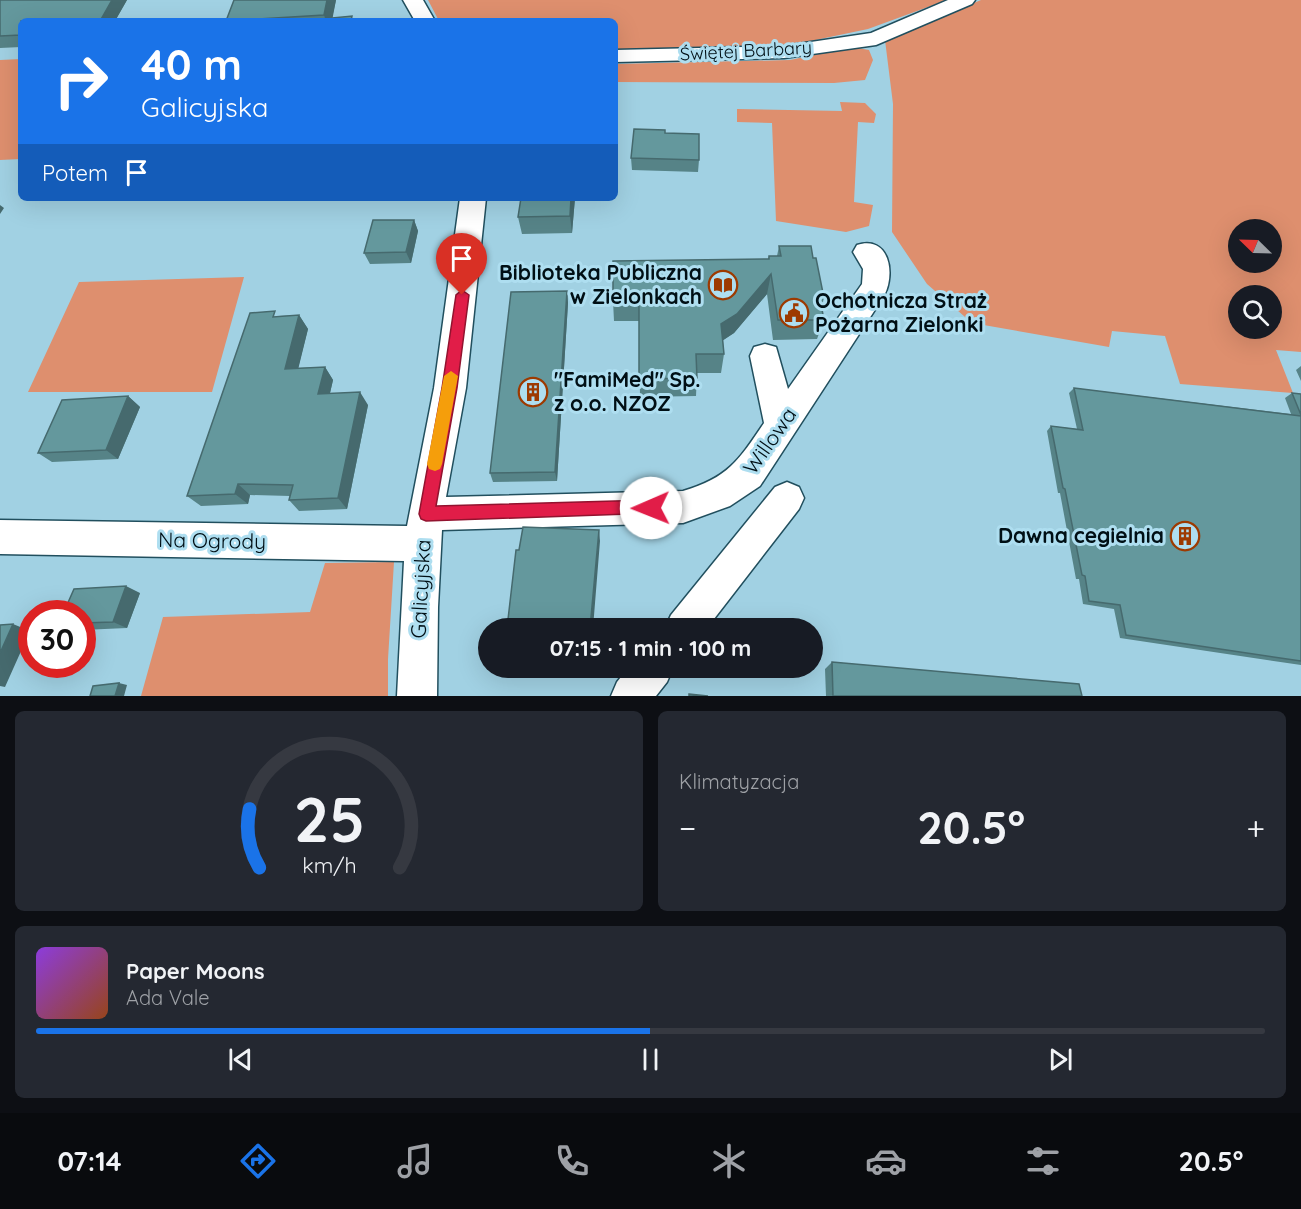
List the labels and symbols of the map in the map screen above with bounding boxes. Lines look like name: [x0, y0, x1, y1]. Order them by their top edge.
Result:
street label: Świętej Barbary: [679, 36, 813, 65]
north arrow: [1228, 219, 1282, 273]
pin: [436, 233, 487, 295]
place label: Biblioteka Publiczna w Zielonkach: [499, 259, 702, 309]
library icon: Biblioteka Publiczna w Zielonkach: [707, 269, 739, 301]
place label: Ochotnicza Straż Pożarna Zielonki: [815, 287, 987, 337]
public building icon: Ochotnicza Straż Pożarna Zielonki: [778, 297, 810, 329]
place label: "FamiMed" Sp. z o.o. NZOZ: [554, 366, 701, 416]
building icon: "FamiMed" Sp. z o.o. NZOZ: [517, 376, 549, 408]
street label: Willowa: [737, 402, 801, 479]
position arrow: [619, 476, 683, 540]
building icon: Dawna cegielnia: [1169, 520, 1201, 552]
place label: Dawna cegielnia: [998, 522, 1164, 548]
street label: Na Ogrody: [158, 526, 266, 554]
street label: Galicyjska: [404, 539, 436, 639]
speed limit sign: 30: [18, 600, 96, 678]

